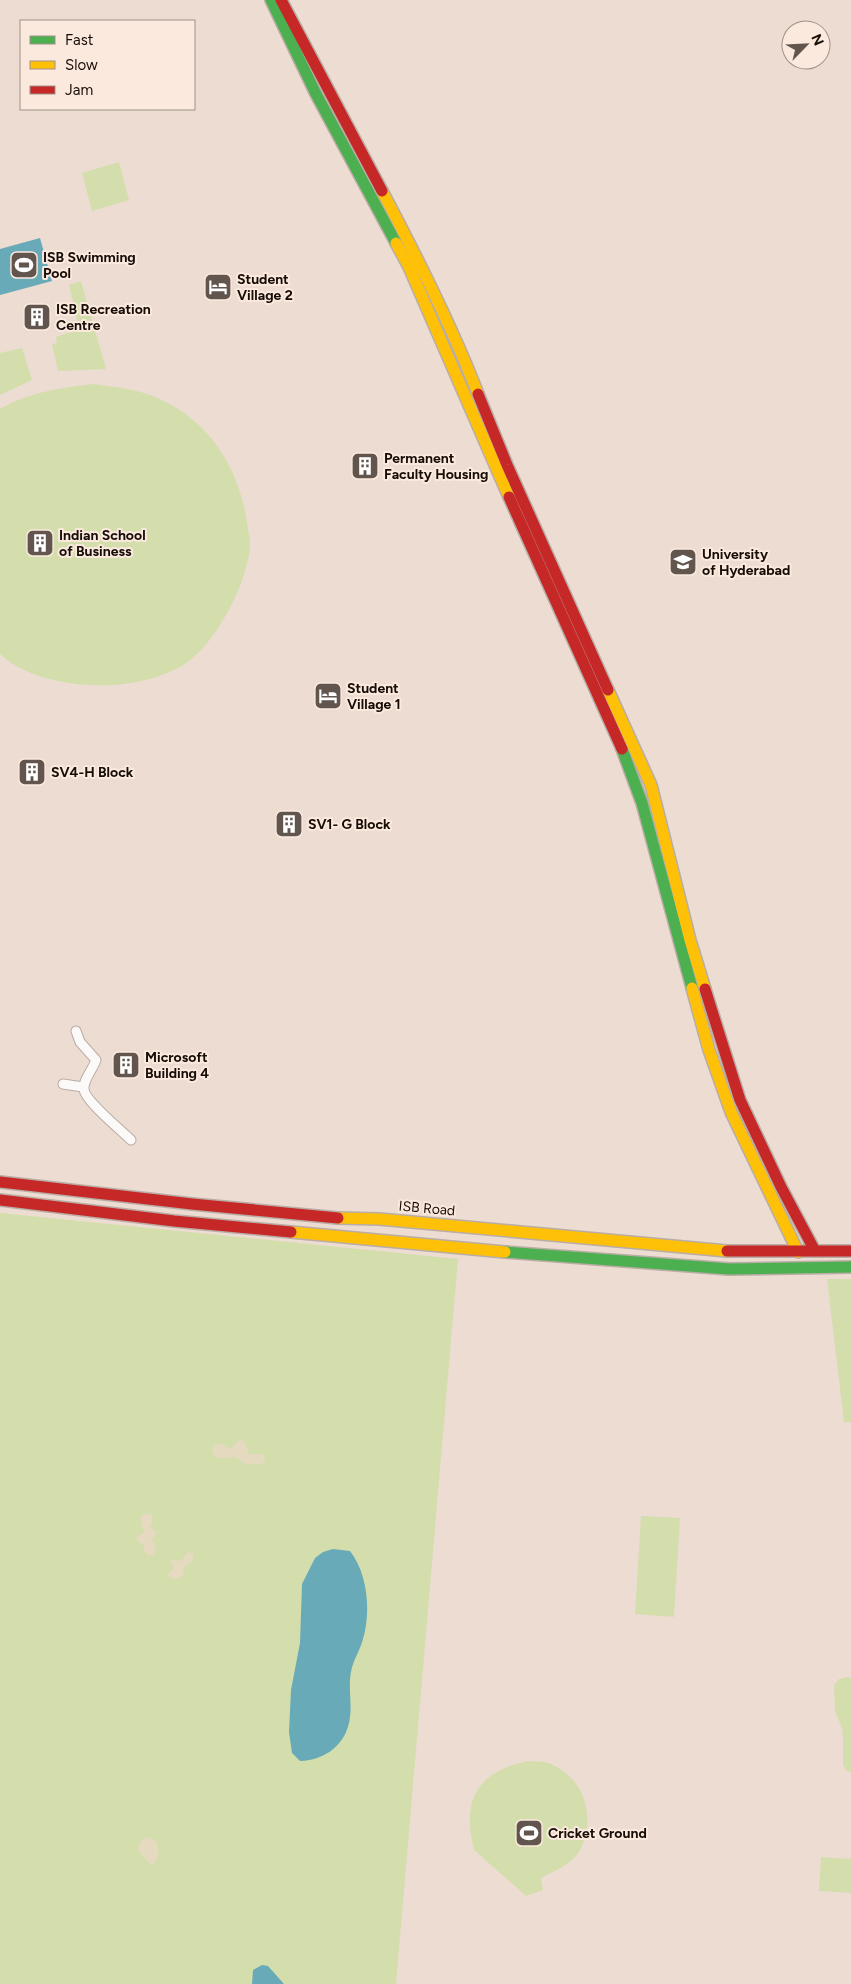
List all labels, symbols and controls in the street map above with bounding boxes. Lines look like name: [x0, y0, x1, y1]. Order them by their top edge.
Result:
legend: [20, 20, 195, 110]
north arrow: [781, 20, 831, 70]
text: Fast: [65, 31, 94, 49]
text: N: [807, 32, 827, 48]
text: Slow: [65, 56, 98, 74]
text: Jam: [65, 81, 93, 99]
place label: ISB Swimming Pool: [43, 249, 136, 282]
sports icon: ISB Swimming Pool: [9, 250, 39, 280]
place label: Student Village 2: [237, 271, 293, 304]
hotel icon: Student Village 2: [203, 272, 233, 302]
place label: ISB Recreation Centre: [56, 301, 151, 334]
building icon: ISB Recreation Centre: [22, 302, 52, 332]
place label: Permanent Faculty Housing: [384, 450, 488, 483]
building icon: Permanent Faculty Housing: [350, 451, 380, 481]
place label: Indian School of Business: [59, 527, 146, 560]
building icon: Indian School of Business: [25, 528, 55, 558]
place label: University of Hyderabad: [702, 546, 790, 579]
school or university icon: University of Hyderabad: [668, 547, 698, 577]
place label: Student Village 1: [347, 680, 401, 713]
hotel icon: Student Village 1: [313, 681, 343, 711]
building icon: SV4-H Block: [17, 757, 47, 787]
place label: SV4-H Block: [51, 764, 134, 781]
building icon: SV1- G Block: [274, 809, 304, 839]
place label: SV1- G Block: [308, 816, 391, 833]
place label: Microsoft Building 4: [145, 1049, 209, 1082]
building icon: Microsoft Building 4: [111, 1050, 141, 1080]
street label: ISB Road: [398, 1198, 456, 1219]
sports icon: Cricket Ground: [514, 1818, 544, 1848]
place label: Cricket Ground: [548, 1825, 647, 1842]

